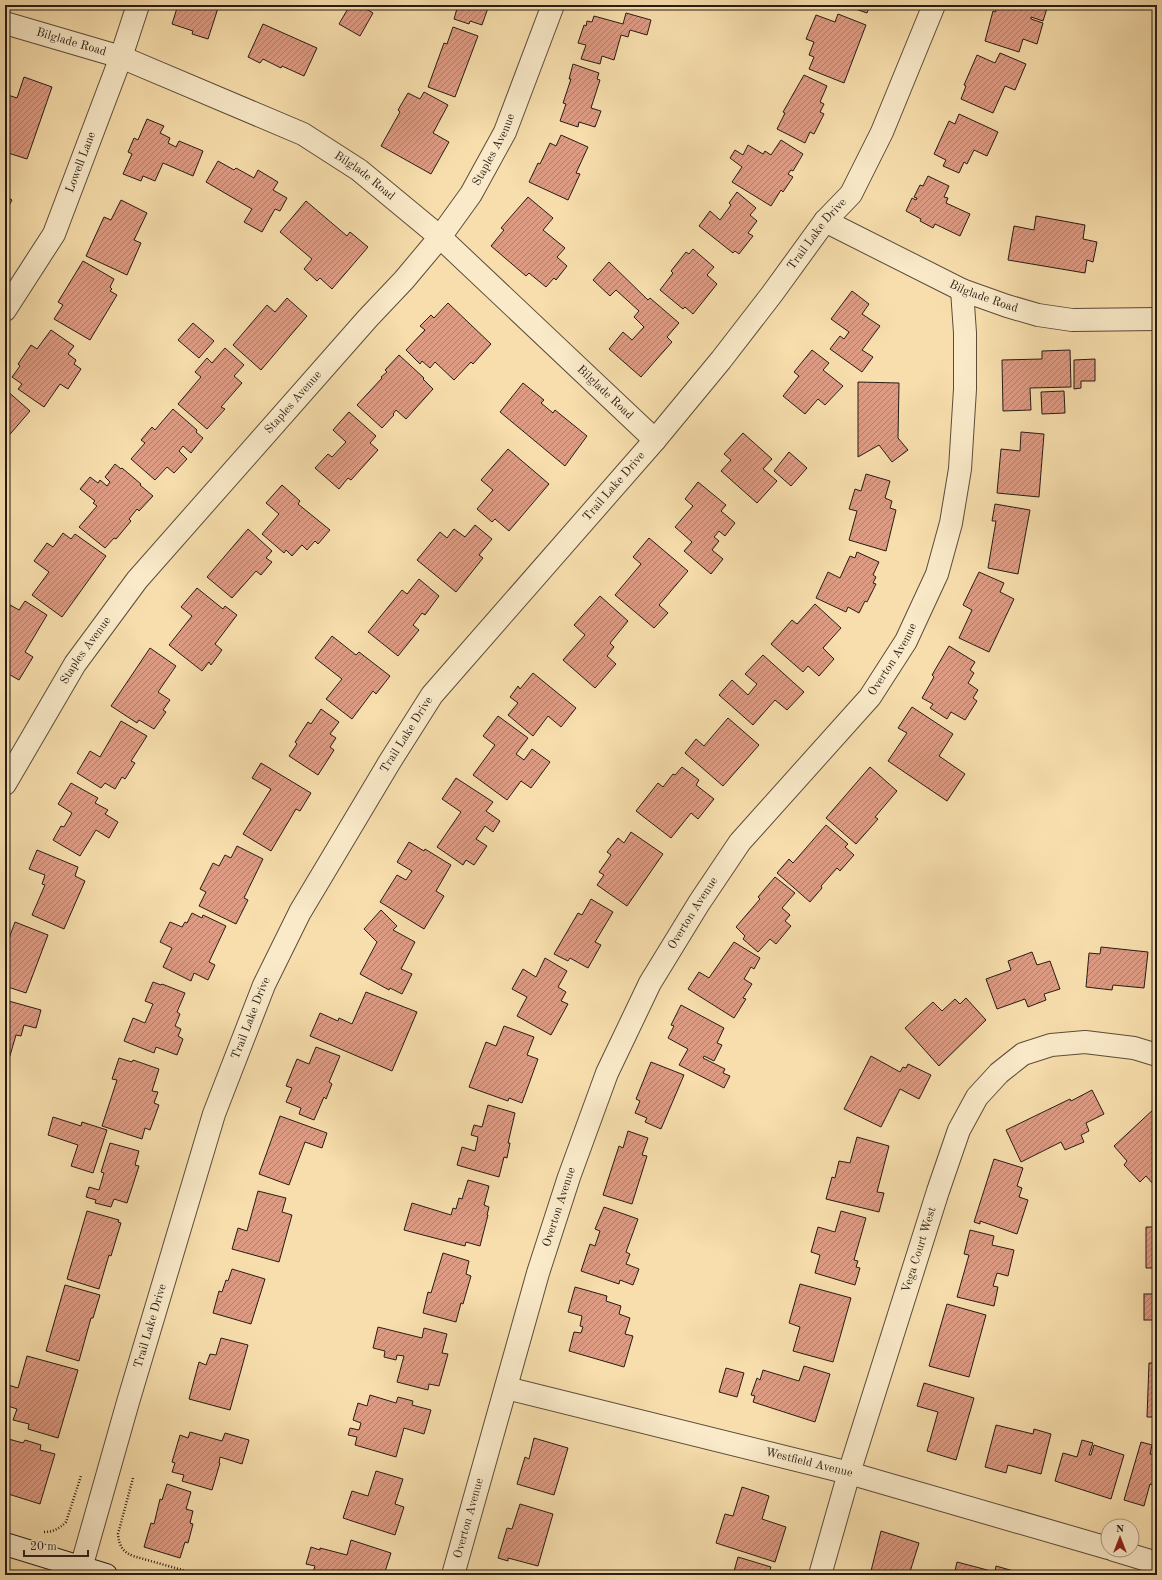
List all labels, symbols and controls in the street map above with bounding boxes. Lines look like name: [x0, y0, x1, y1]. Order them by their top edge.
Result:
street label: Bilglade Road: [35, 26, 108, 58]
street label: Staples Avenue: [471, 112, 517, 188]
street label: Lowell Lane: [64, 130, 98, 194]
street label: Bilglade Road: [332, 150, 397, 203]
street label: Trail Lake Drive: [786, 196, 849, 272]
street label: Bilglade Road: [947, 279, 1019, 315]
street label: Bilglade Road: [574, 364, 635, 422]
street label: Staples Avenue: [263, 368, 325, 436]
street label: Trail Lake Drive: [581, 449, 648, 523]
street label: Staples Avenue: [58, 614, 114, 687]
street label: Overton Avenue: [866, 621, 919, 698]
street label: Trail Lake Drive: [379, 694, 435, 775]
street label: Overton Avenue: [666, 875, 721, 952]
street label: Trail Lake Drive: [230, 975, 273, 1061]
street label: Overton Avenue: [541, 1165, 578, 1248]
street label: Vega Court West: [900, 1206, 939, 1294]
street label: Trail Lake Drive: [132, 1282, 169, 1370]
street label: Westfield Avenue: [764, 1446, 854, 1480]
street label: Overton Avenue: [452, 1476, 486, 1560]
north arrow: [1100, 1518, 1140, 1558]
text: N: [1116, 1524, 1125, 1535]
scale bar: [24, 1532, 88, 1558]
text: 20 m: [30, 1541, 57, 1553]

